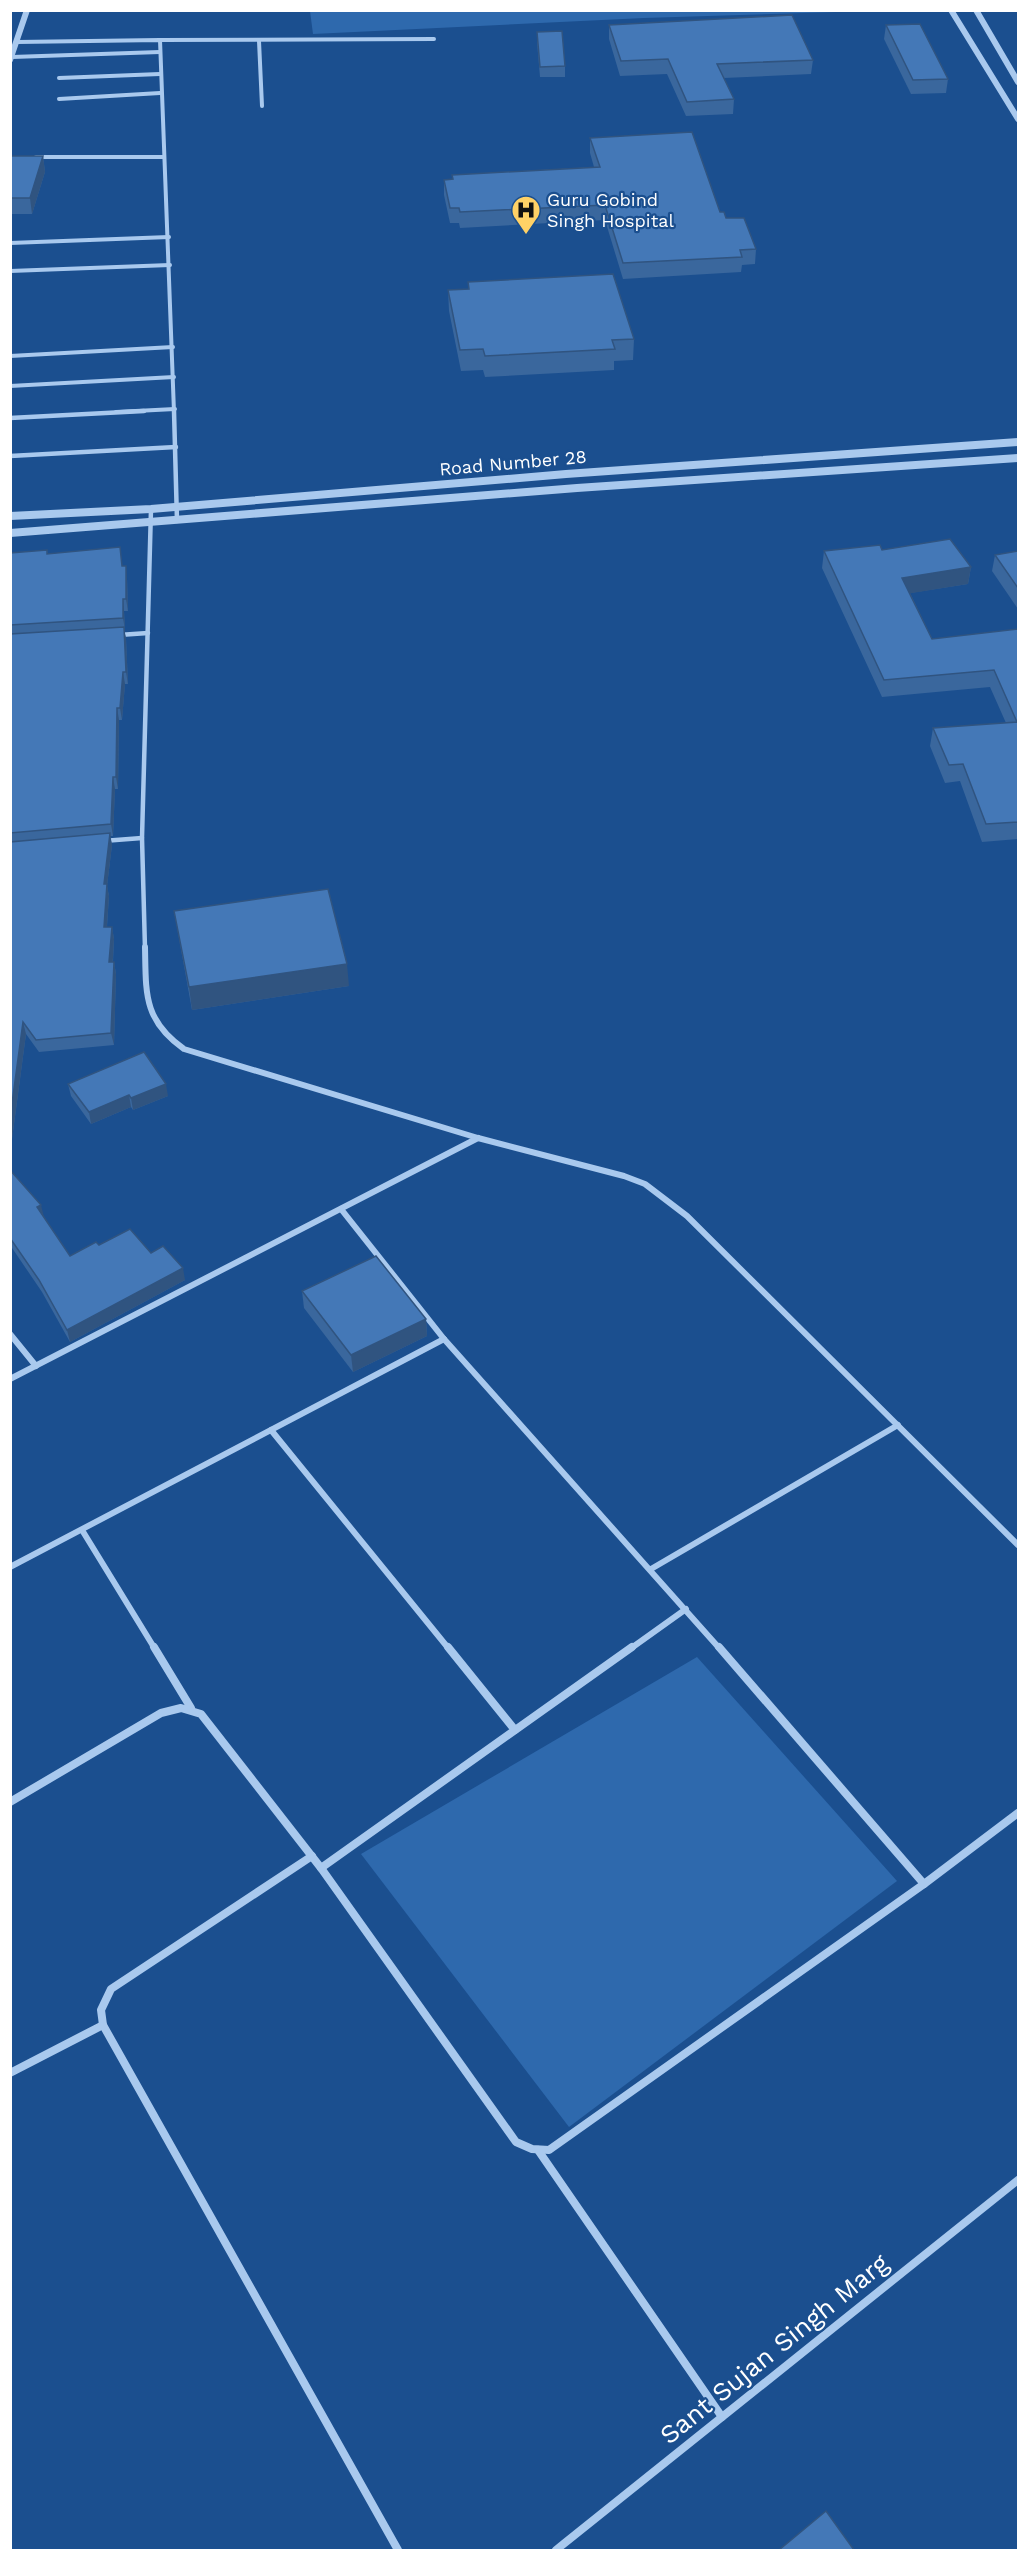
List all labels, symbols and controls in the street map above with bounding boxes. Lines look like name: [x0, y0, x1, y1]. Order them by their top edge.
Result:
place label: Guru Gobind Singh Hospital: [547, 189, 674, 231]
hospital icon: Guru Gobind Singh Hospital: [510, 194, 542, 236]
street label: Road Number 28: [438, 446, 587, 479]
street label: Sant Sujan Singh Marg: [654, 2248, 894, 2450]

